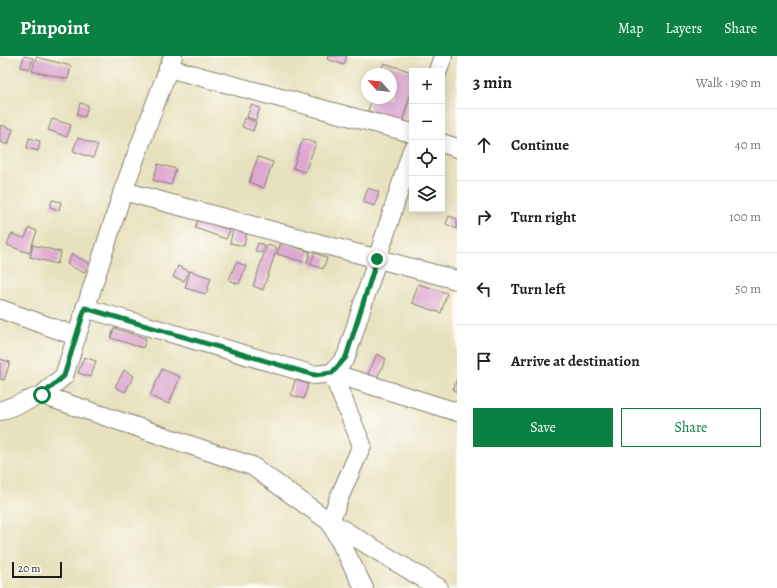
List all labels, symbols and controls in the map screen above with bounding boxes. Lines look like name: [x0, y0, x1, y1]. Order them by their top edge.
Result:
text: Pinpoint: [20, 15, 90, 41]
text: Map: [618, 19, 644, 38]
text: Layers: [666, 19, 702, 38]
text: Share: [724, 19, 757, 38]
north arrow: [361, 68, 397, 104]
map controls: [409, 68, 445, 212]
button: +: [409, 68, 445, 104]
text: 3 min: [473, 71, 512, 94]
text: Walk · 190 m: [696, 74, 761, 91]
button: −: [409, 104, 445, 140]
icon: ahead: [473, 134, 495, 156]
text: Continue: [511, 135, 569, 155]
text: 40 m: [735, 136, 761, 153]
button: locate: [409, 140, 445, 176]
button: layers: [409, 176, 445, 212]
icon: right: [473, 206, 495, 228]
text: Turn right: [511, 207, 576, 227]
text: 100 m: [729, 208, 761, 225]
route end: [368, 250, 386, 268]
icon: left: [473, 278, 495, 300]
text: Turn left: [511, 279, 566, 299]
text: 50 m: [735, 280, 761, 297]
icon: arrive: [473, 350, 495, 372]
text: Arrive at destination: [511, 351, 640, 371]
route start: [33, 386, 51, 404]
button: Save: [473, 408, 613, 447]
button: Share: [621, 408, 761, 447]
scale bar: [12, 560, 62, 579]
text: 20 m: [18, 561, 40, 576]

